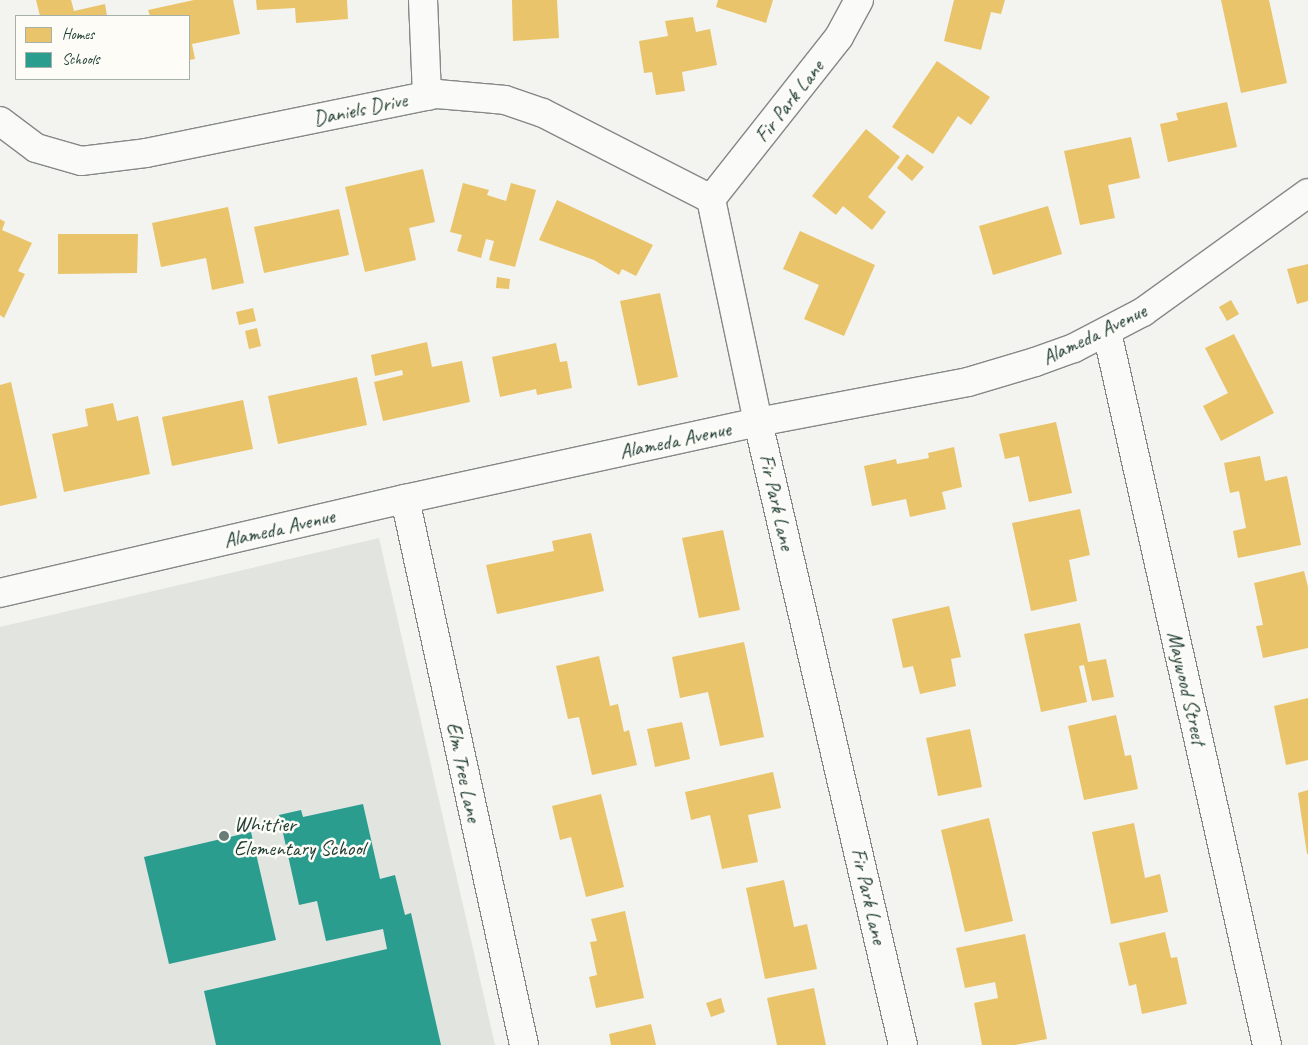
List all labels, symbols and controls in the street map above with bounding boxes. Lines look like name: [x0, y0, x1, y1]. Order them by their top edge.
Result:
legend: [15, 15, 190, 80]
text: Homes: [62, 25, 94, 44]
text: Schools: [62, 50, 99, 69]
street label: Fir Park Lane: [749, 54, 829, 148]
street label: Daniels Drive: [311, 87, 409, 131]
street label: Alameda Avenue: [1038, 298, 1150, 370]
street label: Alameda Avenue: [617, 416, 733, 464]
street label: Fir Park Lane: [754, 451, 800, 553]
street label: Alameda Avenue: [221, 503, 337, 553]
street label: Maywood Street: [1162, 629, 1212, 747]
street label: Elm Tree Lane: [441, 720, 487, 824]
place label: Whittier Elementary School: [234, 811, 365, 861]
marker: Whittier Elementary School: [218, 830, 230, 842]
street label: Fir Park Lane: [846, 845, 892, 947]

